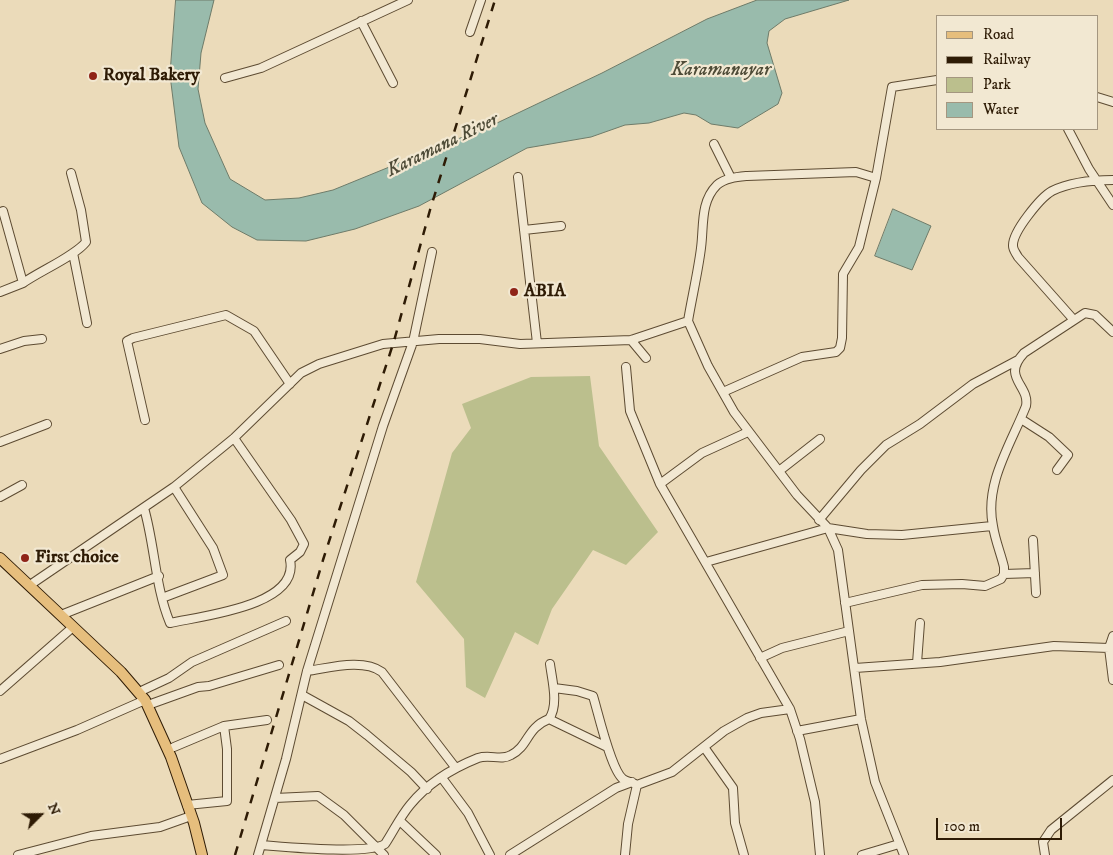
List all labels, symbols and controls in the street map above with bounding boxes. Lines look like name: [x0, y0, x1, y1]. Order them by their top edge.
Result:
legend: [936, 15, 1098, 130]
text: Road: [983, 25, 1014, 44]
text: Railway: [983, 50, 1031, 69]
water label: Karamanayar: [671, 60, 771, 82]
place label: Royal Bakery: [103, 65, 200, 87]
marker: Royal Bakery: [87, 70, 99, 82]
text: Park: [983, 75, 1011, 94]
text: Water: [983, 100, 1019, 119]
water label: Karamana River: [383, 109, 503, 183]
place label: ABIA: [524, 281, 566, 303]
marker: ABIA: [508, 286, 520, 298]
place label: First choice: [35, 547, 119, 569]
marker: First choice: [19, 552, 31, 564]
north arrow: [15, 790, 65, 840]
text: N: [43, 800, 64, 818]
scale bar: [938, 808, 1064, 840]
text: 100 m: [944, 817, 980, 836]

